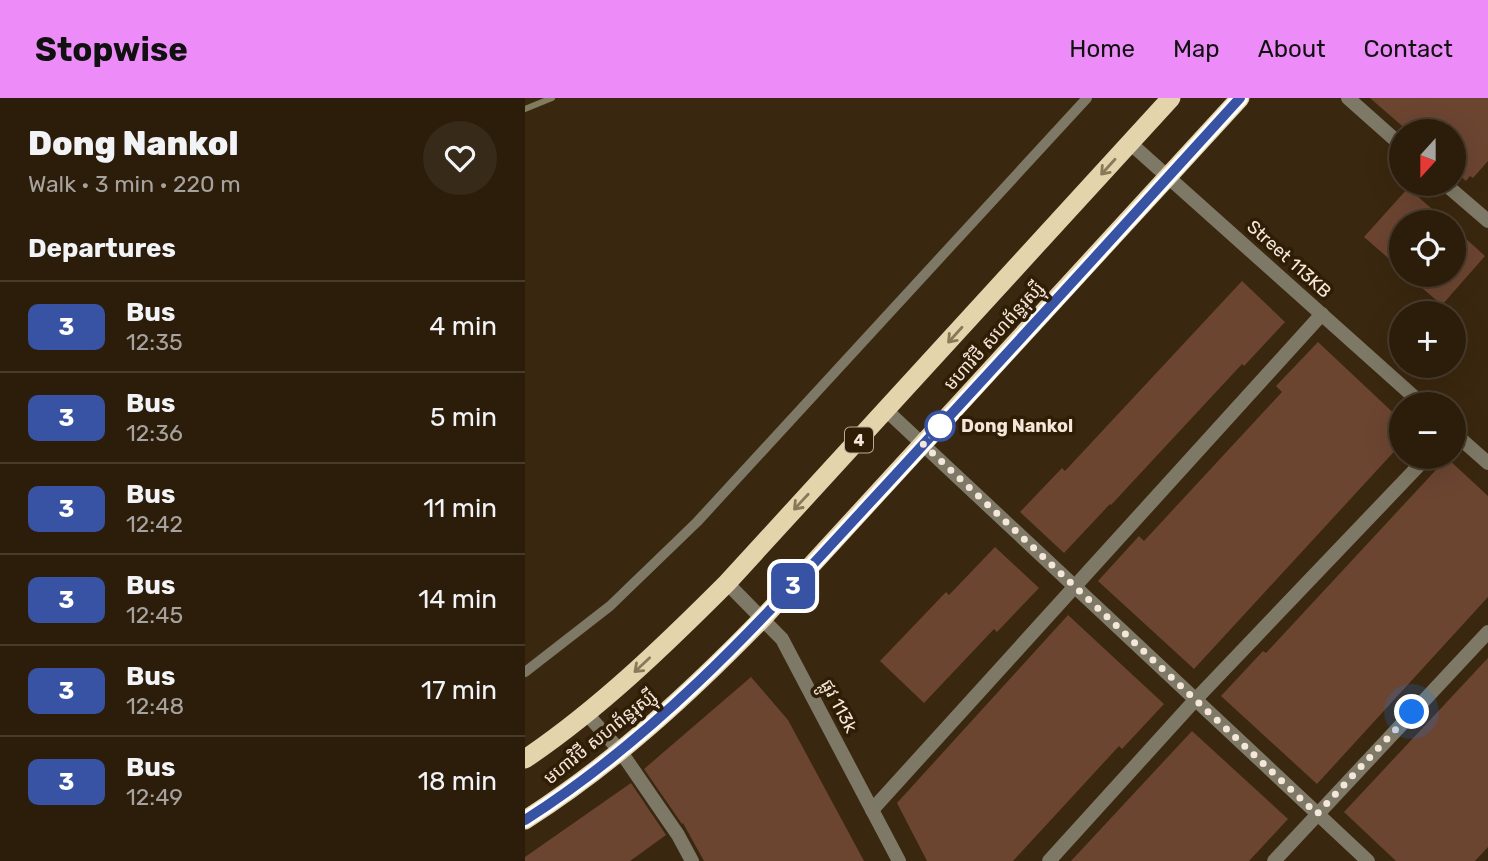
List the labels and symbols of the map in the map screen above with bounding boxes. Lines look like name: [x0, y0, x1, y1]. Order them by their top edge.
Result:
north arrow: [1389, 119, 1467, 196]
one-way arrow: [1100, 157, 1116, 175]
street label: Street 113KB: [1242, 216, 1336, 302]
street label: មហាវិថី សហព័ន្ធរុស្ស៊ី: [939, 277, 1053, 399]
one-way arrow: [947, 326, 963, 344]
marker: Dong Nankol: [925, 411, 955, 441]
place label: Dong Nankol: [961, 415, 1073, 437]
road number: 4: [845, 428, 873, 452]
one-way arrow: [793, 493, 809, 511]
line badge: 3: [770, 563, 816, 609]
one-way arrow: [633, 657, 651, 673]
street label: ផ្លូវ 113k: [811, 676, 862, 740]
street label: មហាវិថី សហព័ន្ធរុស្ស៊ី: [539, 684, 664, 794]
your location: [1394, 694, 1429, 729]

